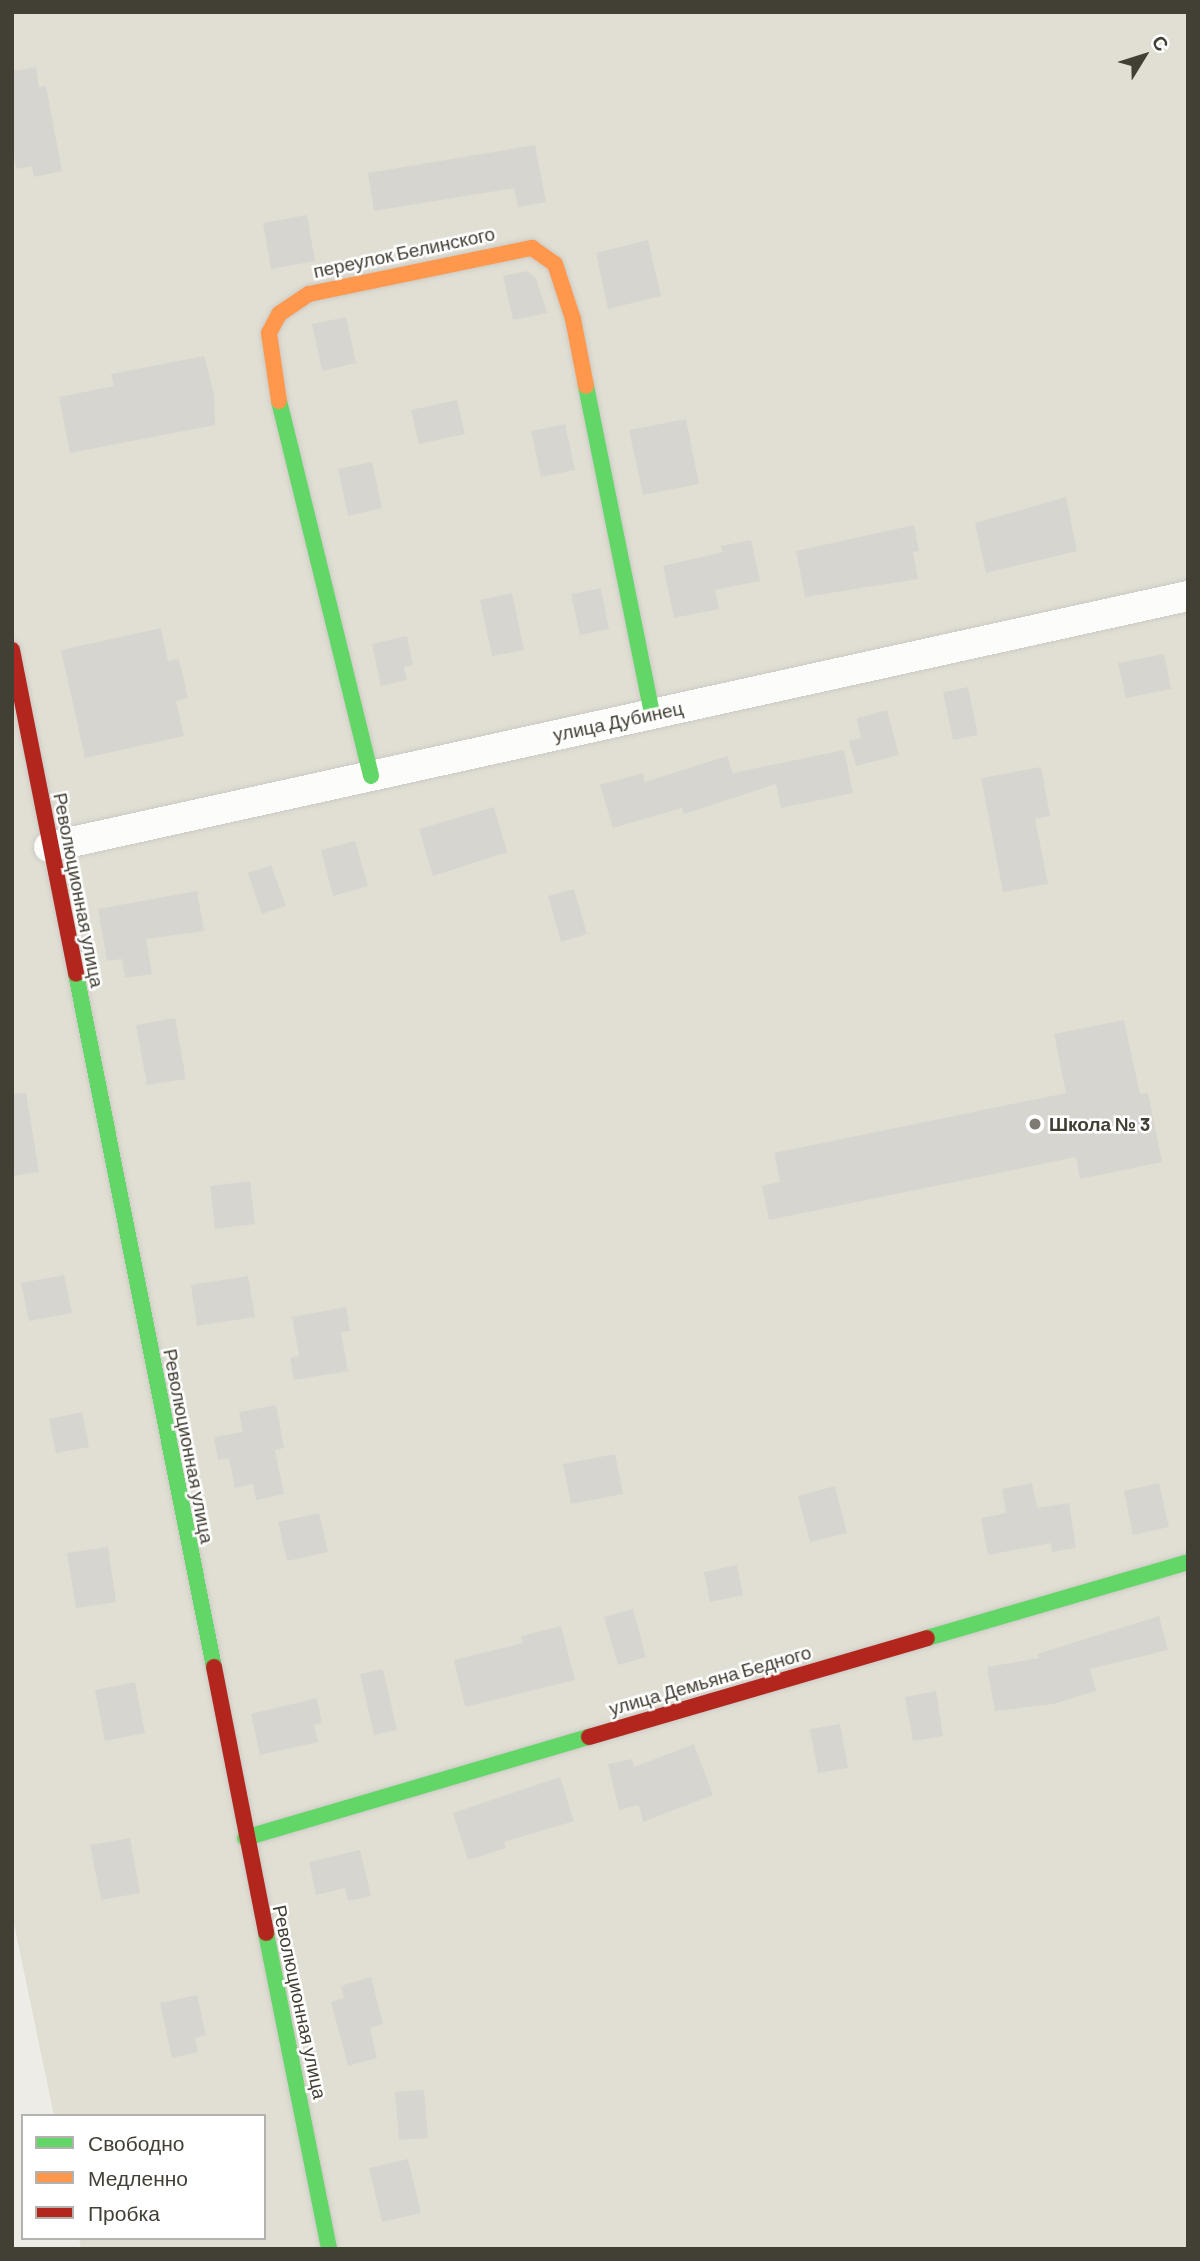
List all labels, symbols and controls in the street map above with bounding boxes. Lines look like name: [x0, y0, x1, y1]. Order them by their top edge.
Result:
north arrow: [1109, 21, 1179, 91]
text: С: [1148, 30, 1174, 55]
street label: переулок Белинского: [311, 222, 497, 282]
street label: улица Дубинец: [551, 696, 685, 746]
street label: Революционная улица: [49, 791, 109, 989]
place label: Школа № 3: [1049, 1113, 1150, 1135]
marker: Школа № 3: [1027, 1116, 1043, 1132]
street label: Революционная улица: [159, 1347, 219, 1545]
street label: улица Демьяна Бедного: [606, 1640, 814, 1720]
street label: Революционная улица: [268, 1903, 332, 2101]
legend: [21, 2114, 266, 2240]
text: Свободно: [88, 2130, 185, 2155]
text: Медленно: [88, 2165, 188, 2190]
text: Пробка: [88, 2200, 160, 2225]

